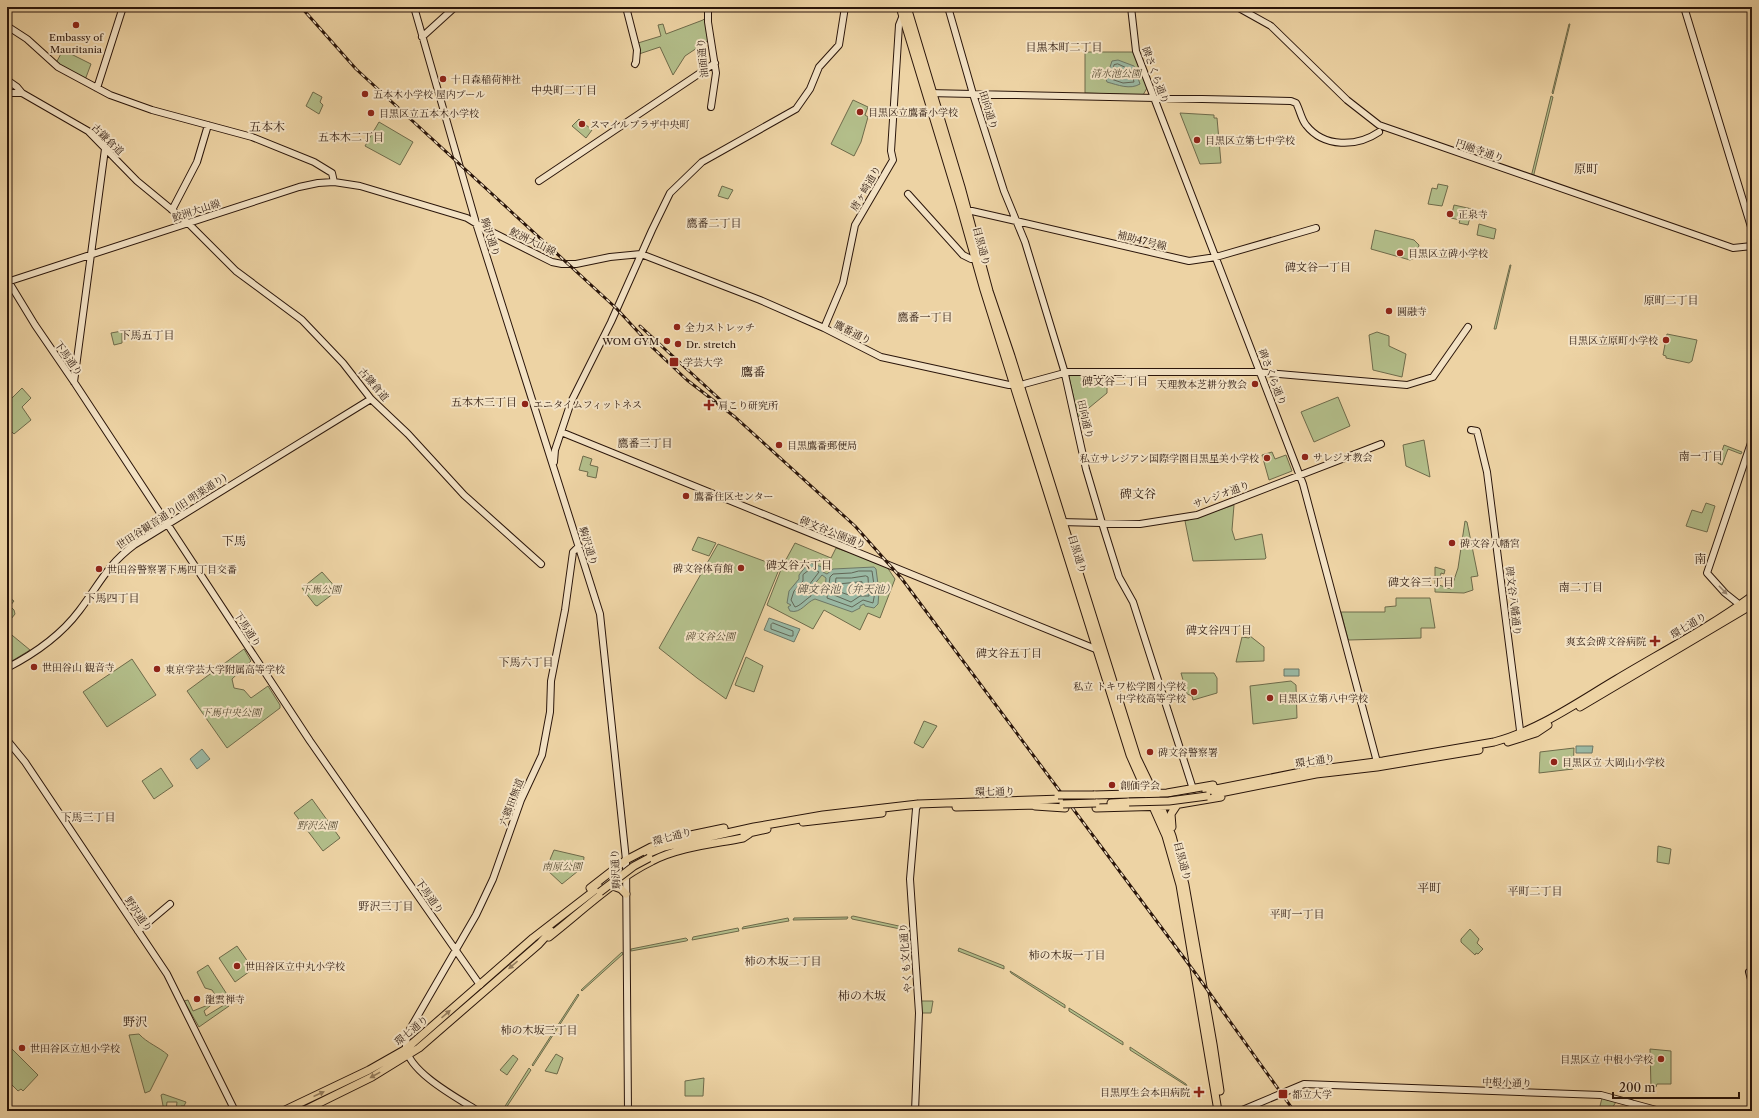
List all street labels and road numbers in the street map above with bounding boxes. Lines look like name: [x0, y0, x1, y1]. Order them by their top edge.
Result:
street label: 油面通り: [694, 37, 711, 79]
street label: 碑さくら通り: [1139, 45, 1172, 106]
street label: 田向通り: [976, 89, 1001, 131]
street label: 古鎌倉道: [89, 121, 127, 158]
street label: 円融寺通り: [1454, 136, 1506, 165]
street label: 唐ヶ崎通り: [847, 163, 884, 213]
street label: 鮫洲大山線: [170, 197, 222, 224]
street label: 駒沢通り: [478, 216, 503, 258]
street label: 鮫洲大山線: [507, 225, 558, 258]
street label: 目黒通り: [970, 225, 993, 267]
street label: 補助47号線: [1116, 228, 1168, 253]
street label: 鷹番通り: [832, 318, 874, 347]
street label: 下馬通り: [52, 338, 85, 378]
street label: 碑さくら通り: [1256, 347, 1289, 408]
street label: 古鎌倉道: [356, 365, 392, 404]
street label: 田向通り: [1075, 398, 1096, 440]
street label: 世田谷観音通り(旧 明薬通り): [114, 471, 229, 552]
street label: サレジオ通り: [1191, 478, 1251, 511]
street label: 碑文谷公園通り: [798, 513, 868, 552]
street label: 駒沢通り: [576, 525, 601, 567]
street label: 目黒通り: [1065, 533, 1090, 575]
street label: 碑文谷八幡通り: [1503, 566, 1524, 637]
street label: 下馬通り: [231, 609, 264, 650]
street label: 環七通り: [1668, 610, 1709, 641]
street label: 環七通り: [1294, 751, 1336, 770]
street label: 六郷田無道: [496, 777, 526, 828]
street label: 環七通り: [975, 785, 1015, 798]
street label: 環七通り: [651, 825, 693, 848]
street label: 目黒通り: [1171, 840, 1194, 882]
street label: 駒沢通り: [608, 849, 623, 889]
street label: 下馬通り: [413, 876, 446, 916]
street label: 野沢通り: [122, 894, 155, 934]
street label: やくも文化通り: [897, 923, 914, 993]
street label: 環七通り: [392, 1013, 431, 1048]
street label: 中根小通り: [1482, 1075, 1532, 1090]

